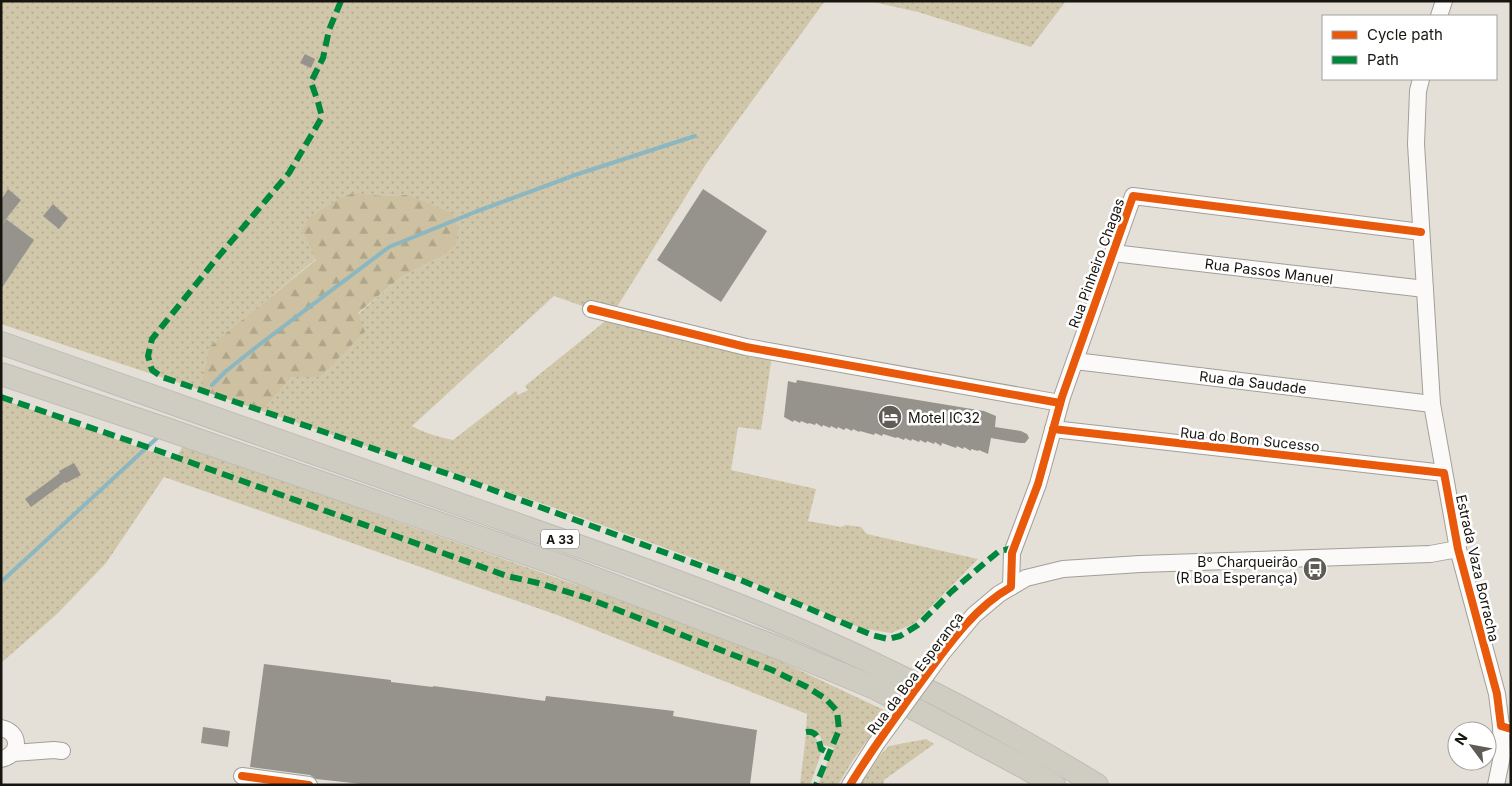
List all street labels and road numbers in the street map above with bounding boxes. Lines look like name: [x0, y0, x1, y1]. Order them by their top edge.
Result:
street label: Rua Pinheiro Chagas: [1065, 196, 1127, 330]
street label: Rua Passos Manuel: [1204, 255, 1334, 287]
street label: Rua da Saudade: [1198, 367, 1308, 397]
street label: Rua do Bom Sucesso: [1179, 423, 1321, 455]
street label: Estrada Vaza Borracha: [1453, 493, 1503, 643]
road number: A 33: [541, 530, 579, 548]
street label: Rua da Boa Esperança: [863, 608, 967, 738]

